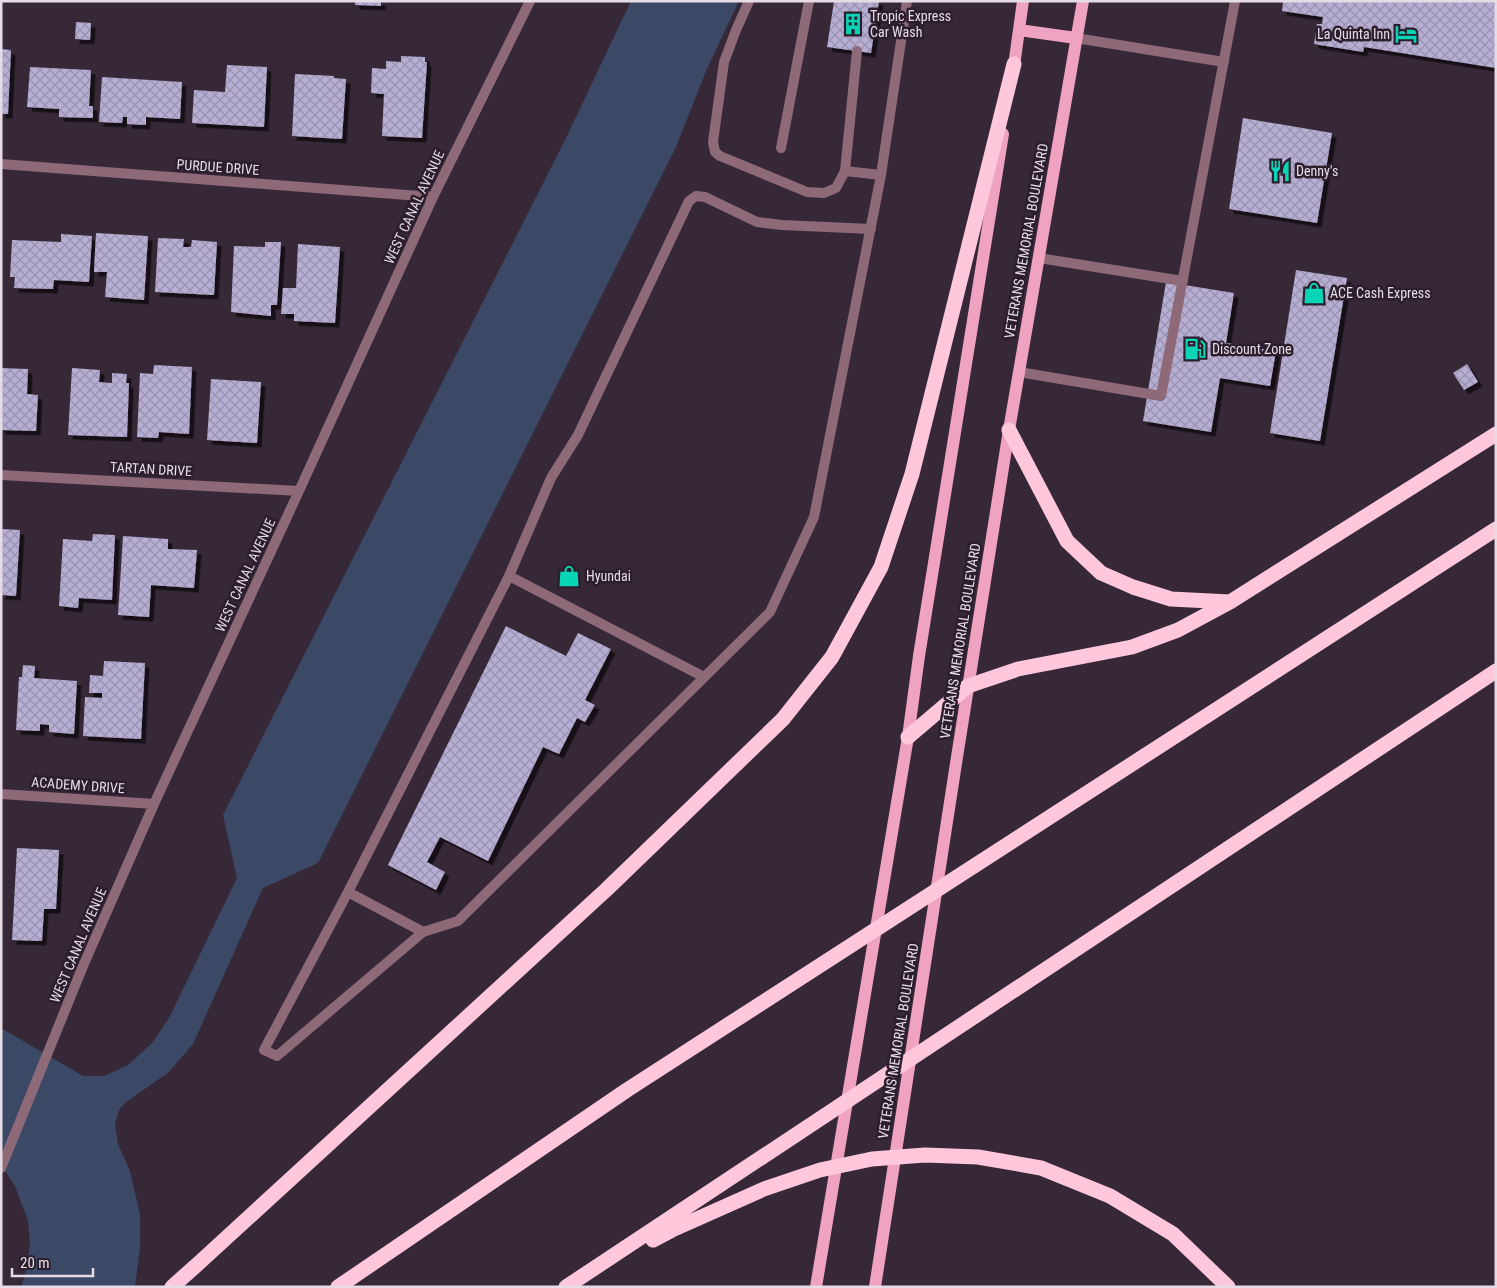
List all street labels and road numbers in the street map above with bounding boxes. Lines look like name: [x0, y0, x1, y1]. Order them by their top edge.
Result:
street label: VETERANS MEMORIAL BOULEVARD: [1001, 142, 1051, 340]
street label: WEST CANAL AVENUE: [381, 148, 447, 266]
street label: PURDUE DRIVE: [176, 156, 260, 178]
street label: TARTAN DRIVE: [110, 459, 192, 479]
street label: WEST CANAL AVENUE: [212, 516, 278, 634]
street label: VETERANS MEMORIAL BOULEVARD: [937, 542, 983, 740]
street label: ACADEMY DRIVE: [31, 774, 125, 796]
street label: WEST CANAL AVENUE: [46, 885, 110, 1005]
street label: VETERANS MEMORIAL BOULEVARD: [875, 942, 921, 1140]

